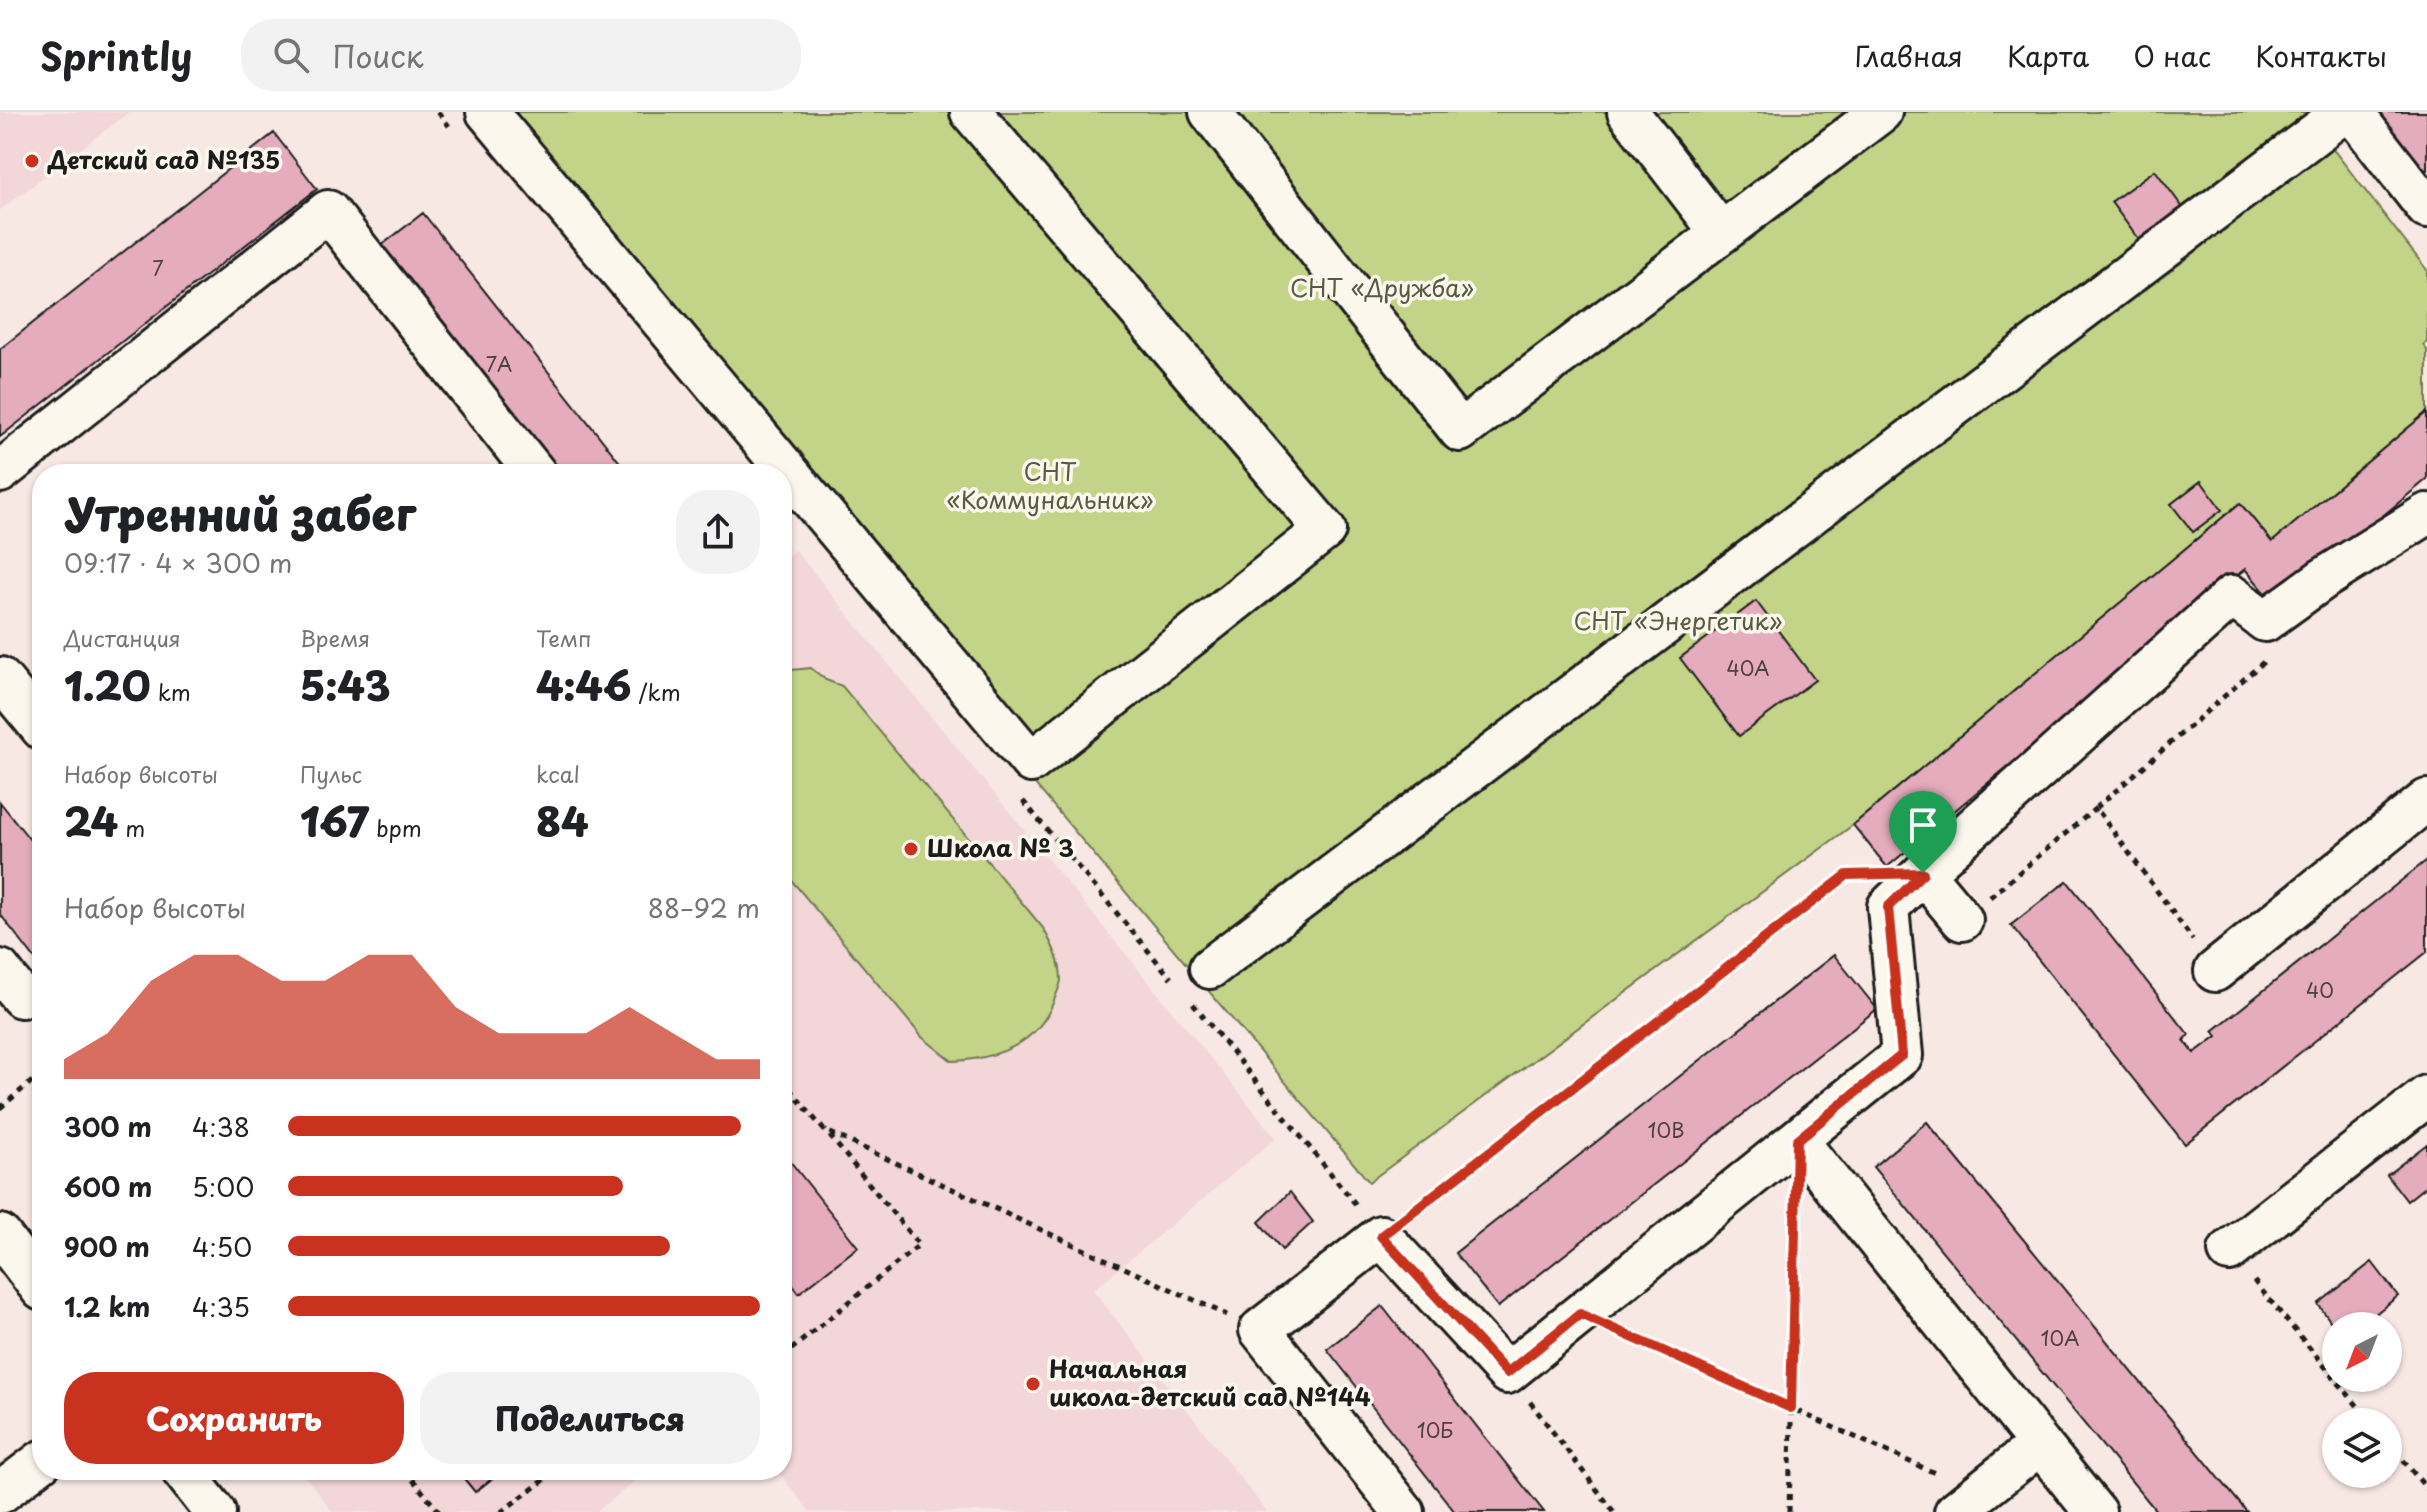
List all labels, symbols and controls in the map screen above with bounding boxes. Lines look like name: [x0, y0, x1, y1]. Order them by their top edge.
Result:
search box: [241, 19, 801, 91]
text: Sprintly: [40, 27, 193, 84]
icon: search: [269, 33, 313, 77]
text: Поиск: [333, 33, 424, 78]
text: Главная: [1855, 34, 1963, 77]
text: Карта: [2007, 34, 2089, 77]
text: О нас: [2133, 34, 2211, 77]
text: Контакты: [2255, 34, 2387, 77]
place label: Детский сад №135: [47, 141, 280, 177]
marker: Детский сад №135: [23, 152, 41, 170]
house number: 7: [152, 253, 164, 283]
park label: СНТ «Дружба»: [1290, 269, 1474, 305]
house number: 7А: [486, 349, 512, 379]
park label: СНТ «Коммунальник»: [947, 453, 1153, 517]
text: Утренний забег: [64, 480, 416, 546]
button: share: [676, 490, 760, 574]
text: 09:17 · 4 × 300 m: [64, 543, 293, 582]
park label: СНТ «Энергетик»: [1573, 602, 1783, 638]
text: Дистанция: [64, 621, 181, 654]
text: Время: [300, 621, 370, 654]
text: Темп: [536, 621, 592, 654]
house number: 40А: [1726, 653, 1770, 683]
text: 1.20: [64, 654, 151, 715]
text: 5:43: [300, 654, 390, 715]
text: 4:46: [536, 654, 631, 715]
text: km: [151, 675, 191, 708]
text: /km: [631, 675, 681, 708]
text: Набор высоты: [64, 757, 218, 790]
text: Пульс: [300, 757, 362, 790]
text: kcal: [536, 757, 580, 790]
text: 24: [64, 790, 118, 851]
text: 167: [300, 790, 369, 851]
text: 84: [536, 790, 589, 851]
pin: [1889, 791, 1957, 873]
icon: arrive: [1901, 803, 1945, 847]
text: m: [118, 811, 145, 844]
text: bpm: [369, 811, 422, 844]
place label: Школа № 3: [927, 829, 1074, 865]
marker: Школа № 3: [902, 840, 920, 858]
text: Набор высоты: [64, 888, 246, 927]
text: 88–92 m: [648, 888, 760, 927]
house number: 40: [2306, 975, 2334, 1005]
text: 300 m: [64, 1107, 152, 1146]
text: 4:38: [192, 1107, 250, 1146]
house number: 10В: [1648, 1115, 1684, 1145]
text: 600 m: [64, 1167, 152, 1206]
text: 5:00: [192, 1167, 254, 1206]
text: 900 m: [64, 1227, 150, 1266]
text: 4:50: [192, 1227, 252, 1266]
text: 1.2 km: [64, 1287, 150, 1326]
text: 4:35: [192, 1287, 250, 1326]
north arrow: [2322, 1312, 2402, 1392]
map controls: [2322, 1312, 2402, 1488]
house number: 10А: [2041, 1323, 2079, 1353]
place label: Начальная школа-детский сад №144: [1049, 1350, 1371, 1414]
button: Сохранить: [64, 1372, 404, 1464]
button: Поделиться: [420, 1372, 760, 1464]
marker: Начальная школа-детский сад №144: [1024, 1375, 1042, 1393]
button: layers: [2322, 1408, 2402, 1488]
house number: 10Б: [1417, 1415, 1453, 1445]

